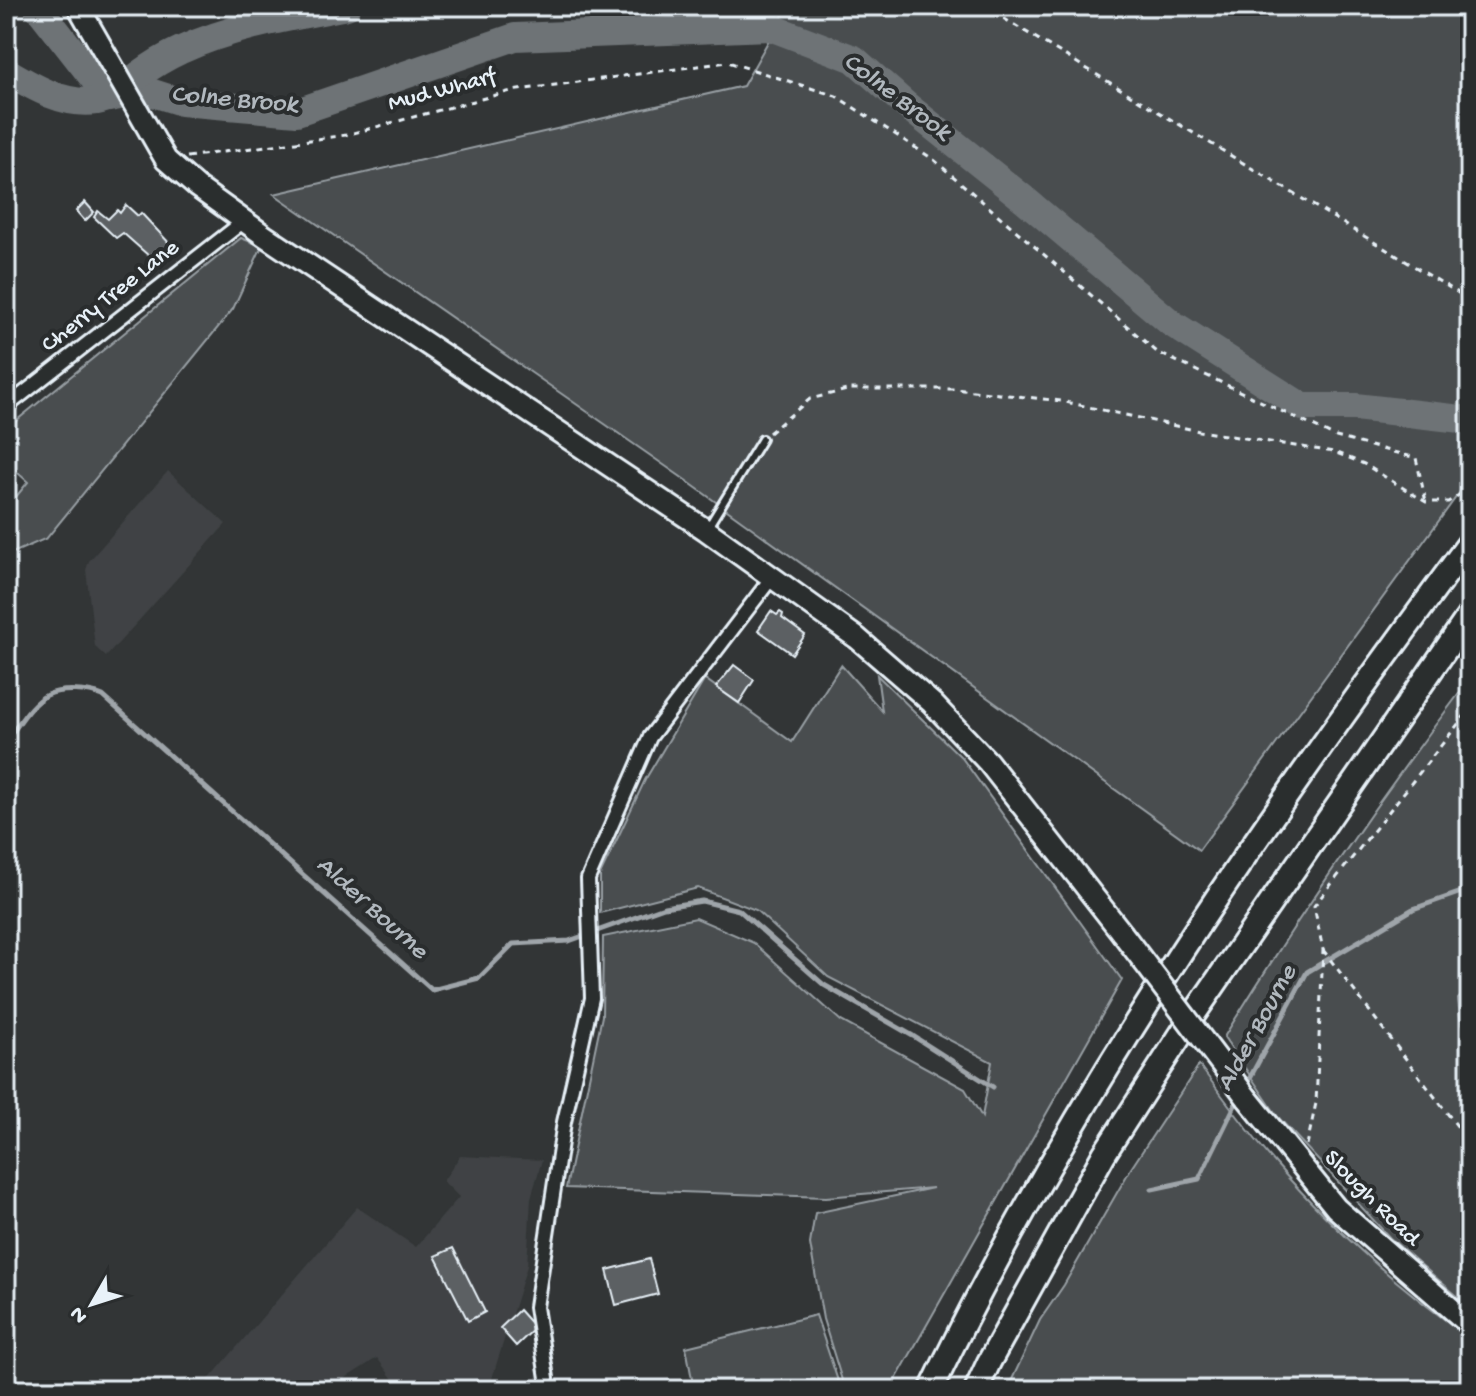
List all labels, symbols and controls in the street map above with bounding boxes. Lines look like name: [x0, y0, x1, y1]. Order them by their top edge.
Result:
water label: Colne Brook: [836, 48, 958, 150]
street label: Mud Wharf: [385, 62, 501, 119]
water label: Colne Brook: [170, 80, 301, 122]
street label: Cherry Tree Lane: [36, 234, 186, 360]
water label: Alder Bourne: [309, 851, 434, 968]
water label: Alder Bourne: [1211, 959, 1306, 1097]
street label: Slough Road: [1317, 1145, 1427, 1255]
north arrow: [52, 1264, 132, 1344]
text: N: [65, 1300, 94, 1328]

